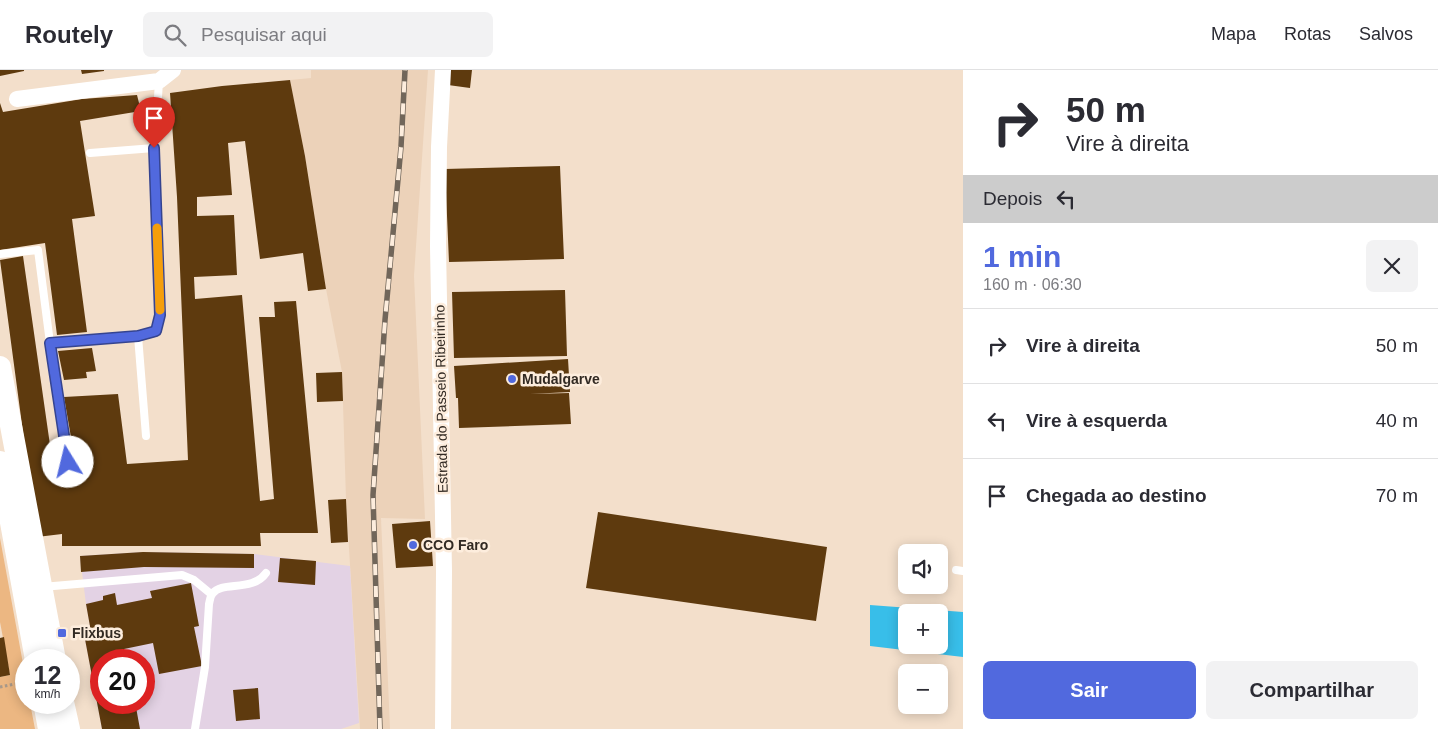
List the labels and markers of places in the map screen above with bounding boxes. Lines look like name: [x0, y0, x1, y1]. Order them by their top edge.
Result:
pin: [133, 97, 175, 148]
place label: Mudalgarve: [522, 371, 600, 387]
marker: Mudalgarve: [506, 373, 518, 385]
place label: CCO Faro: [423, 537, 488, 553]
marker: CCO Faro: [407, 539, 419, 551]
place label: Flixbus: [72, 625, 121, 641]
marker: Flixbus: [56, 627, 68, 639]

